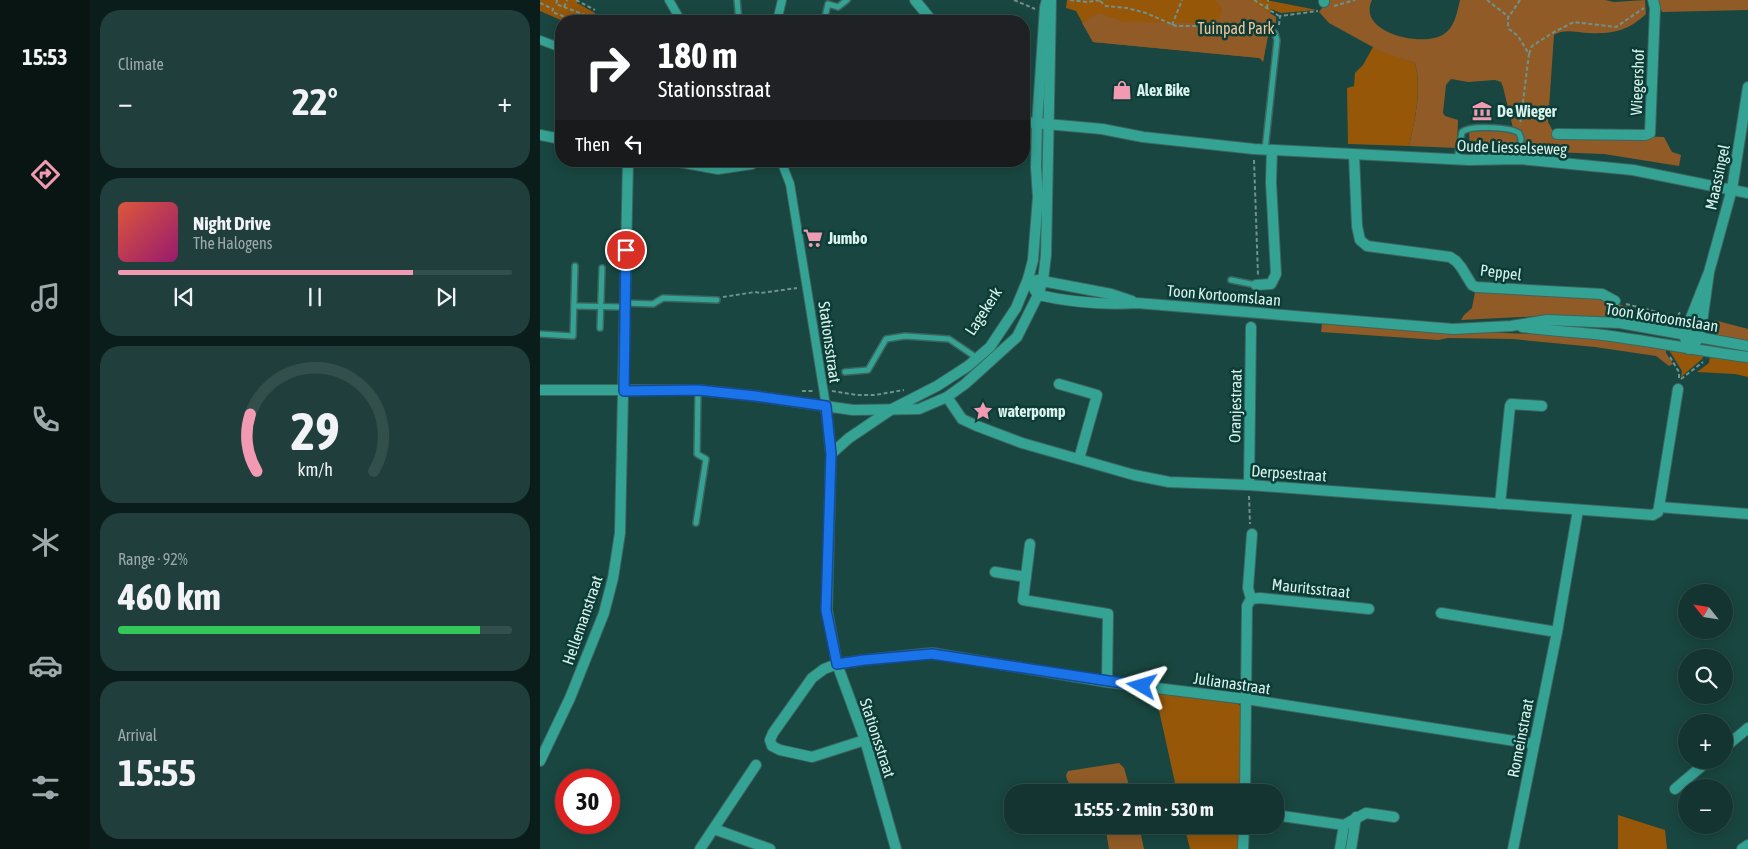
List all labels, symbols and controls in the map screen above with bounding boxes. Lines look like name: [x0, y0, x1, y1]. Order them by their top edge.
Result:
park label: Tuinpad Park: [1198, 19, 1274, 38]
icon: right: [575, 35, 640, 100]
text: 180 m: [658, 35, 737, 75]
text: 15:53: [22, 44, 68, 70]
street label: Wiegershof: [1627, 48, 1648, 116]
text: Climate: [118, 55, 164, 73]
text: Stationsstraat: [658, 76, 771, 102]
shop icon: Alex Bike: [1111, 79, 1133, 101]
text: 22°: [292, 80, 338, 123]
place label: Alex Bike: [1136, 81, 1190, 99]
text: −: [118, 86, 133, 118]
text: +: [497, 86, 512, 118]
museum icon: De Wieger: [1471, 100, 1493, 122]
place label: De Wieger: [1497, 102, 1557, 120]
icon: left: [620, 130, 648, 158]
text: Then: [575, 133, 610, 155]
street label: Oude Liesselseweg: [1457, 136, 1568, 159]
street label: Maassingel: [1701, 142, 1734, 212]
icon: directions: [28, 157, 63, 192]
text: Night Drive: [193, 212, 271, 234]
supermarket icon: Jumbo: [802, 227, 824, 249]
pin: [605, 229, 647, 271]
place label: Jumbo: [827, 229, 868, 247]
text: The Halogens: [193, 234, 273, 252]
icon: arrive: [612, 236, 640, 264]
street label: Peppel: [1479, 261, 1523, 285]
icon: music: [28, 280, 63, 315]
street label: Toon Kortoomslaan: [1166, 281, 1282, 309]
icon: previous: [170, 283, 198, 311]
icon: pause: [301, 283, 329, 311]
icon: next: [432, 283, 460, 311]
street label: Lagekerk: [961, 284, 1006, 339]
street label: Toon Kortoomslaan: [1604, 299, 1720, 335]
street label: Stationsstraat: [815, 300, 845, 384]
street label: Oranjestraat: [1225, 368, 1246, 443]
place icon: waterpomp: [972, 400, 994, 422]
text: 29: [291, 401, 339, 461]
icon: phone: [28, 402, 63, 437]
place label: waterpomp: [998, 402, 1066, 420]
text: km/h: [297, 459, 333, 480]
street label: Derpsestraat: [1251, 461, 1328, 486]
icon: climate: [28, 525, 63, 560]
text: Range · 92%: [118, 550, 188, 568]
street label: Hellemanstraat: [558, 573, 606, 667]
text: 460 km: [118, 575, 221, 618]
street label: Mauritsstraat: [1271, 575, 1351, 601]
north arrow: [1678, 584, 1732, 639]
map controls: [1678, 584, 1733, 834]
icon: car: [28, 648, 63, 683]
button: search: [1678, 649, 1733, 704]
position arrow: [1115, 659, 1167, 711]
street label: Julianastraat: [1192, 669, 1272, 697]
street label: Stationsstraat: [857, 696, 899, 780]
street label: Romeinstraat: [1504, 697, 1537, 779]
button: +: [1678, 714, 1733, 769]
text: Arrival: [118, 726, 157, 744]
text: 15:55: [118, 751, 196, 794]
speed limit sign: 30: [555, 769, 620, 834]
icon: filters: [28, 770, 63, 805]
button: −: [1678, 779, 1733, 834]
text: 15:55 · 2 min · 530 m: [1074, 798, 1214, 820]

